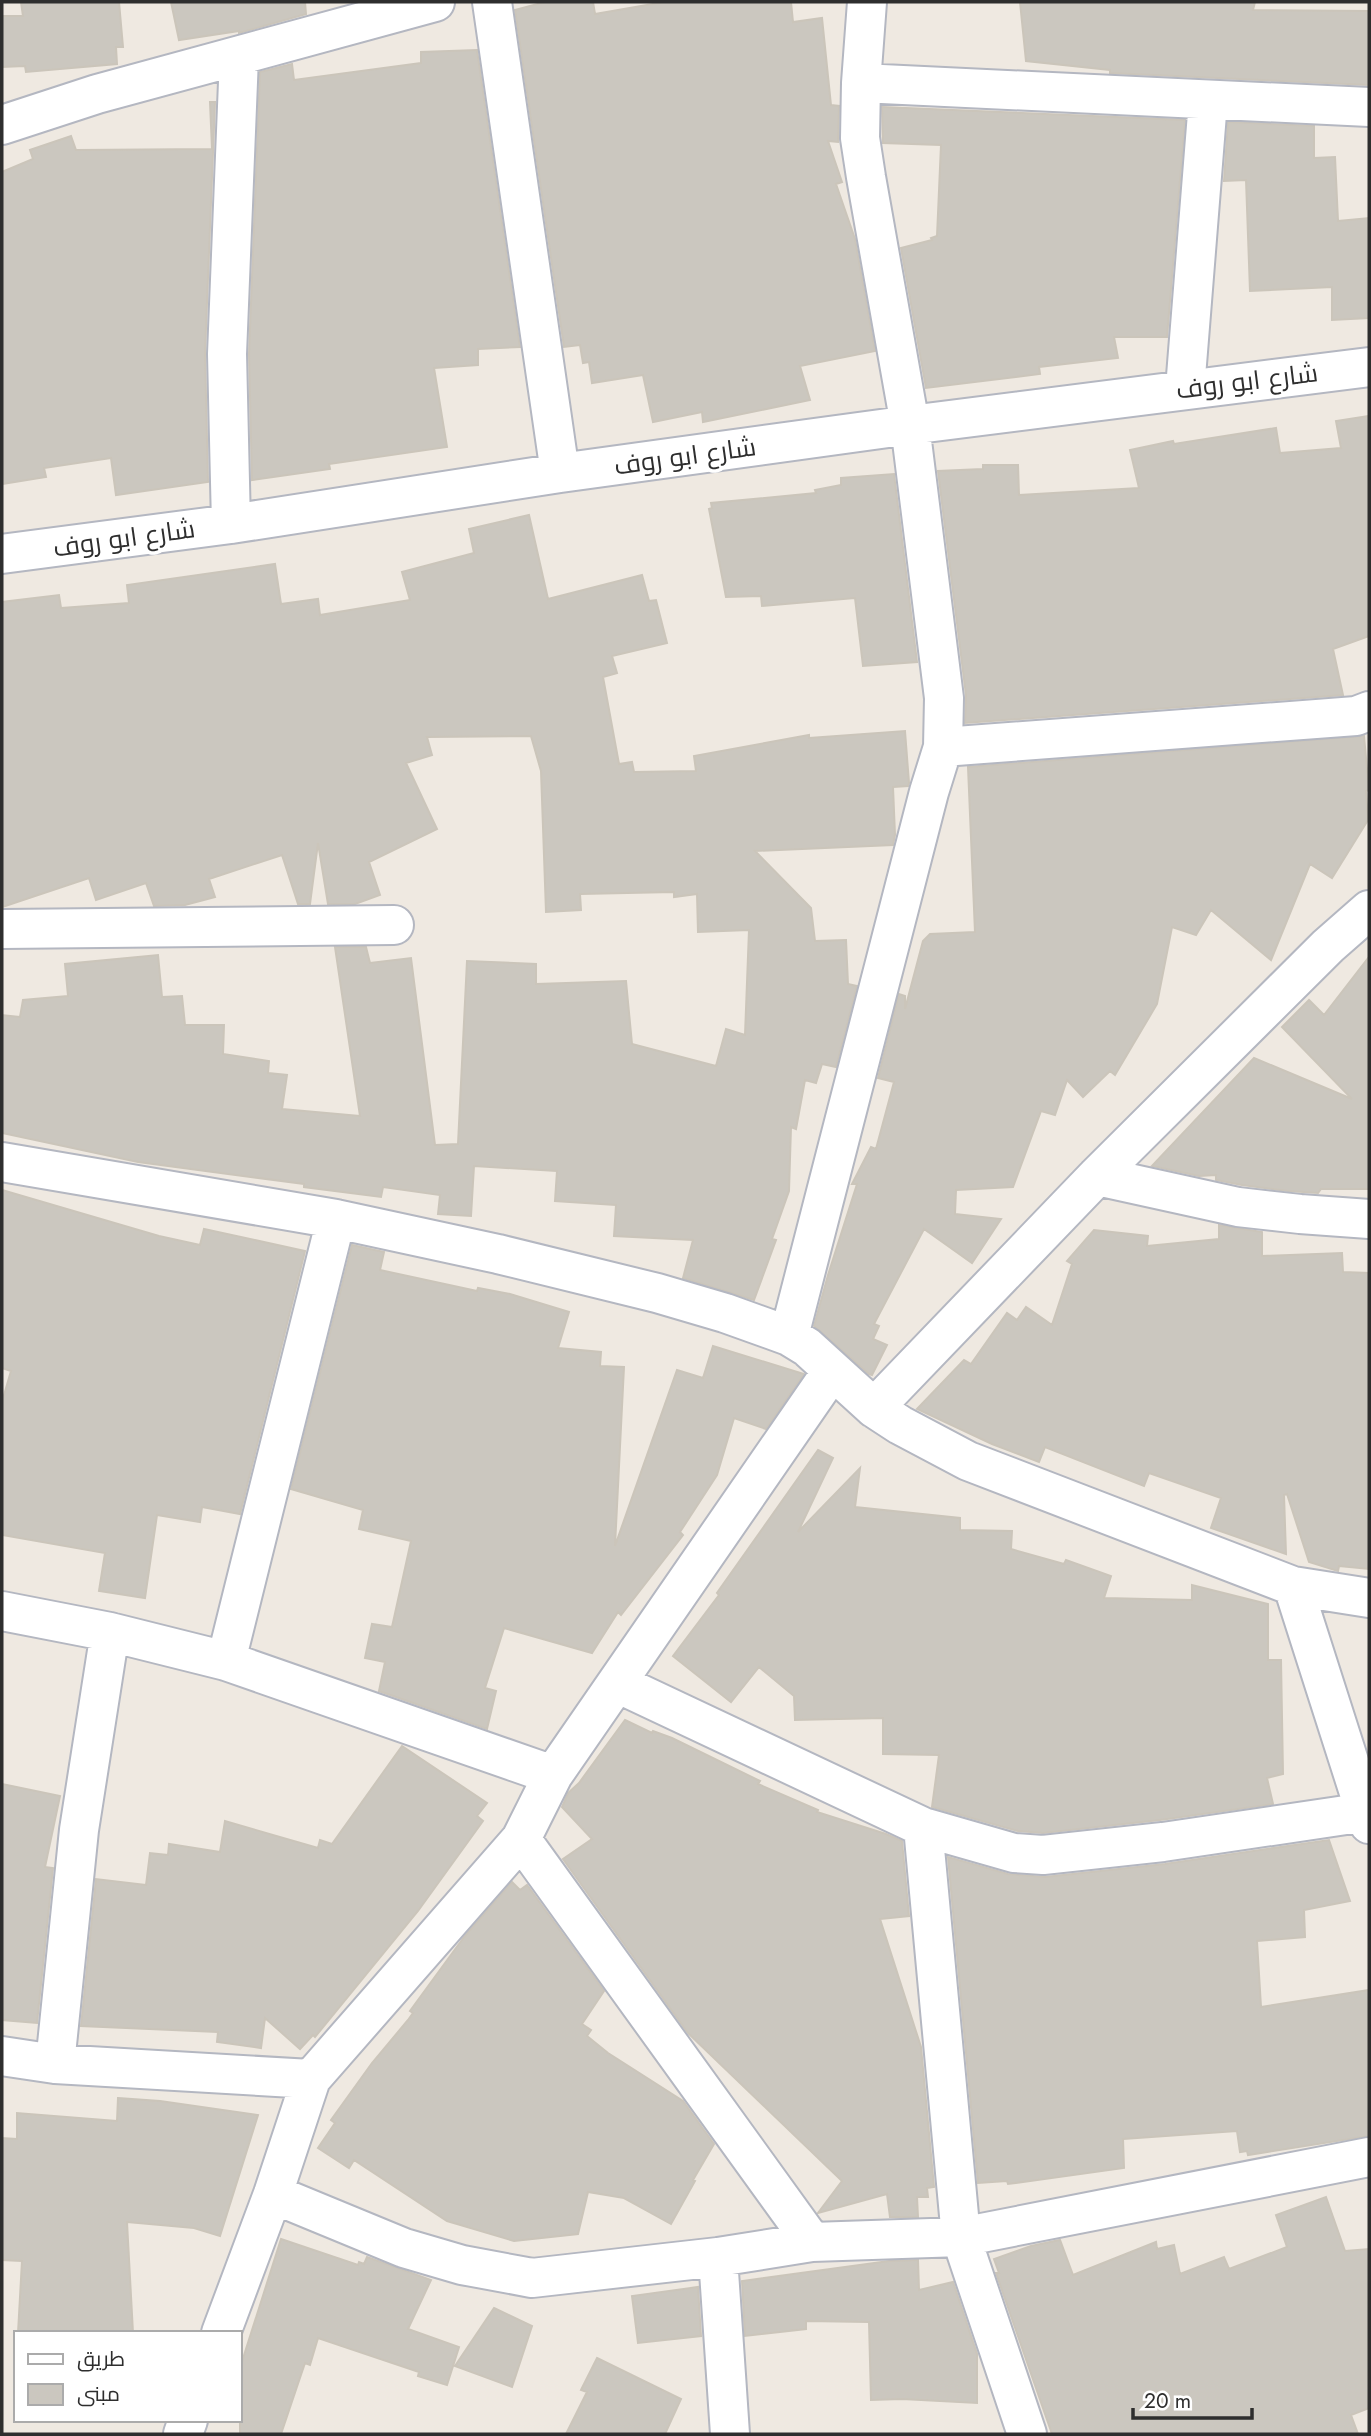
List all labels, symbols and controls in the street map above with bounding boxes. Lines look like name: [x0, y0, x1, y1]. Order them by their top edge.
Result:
street label: شارع ابو روف: [1174, 353, 1320, 409]
street label: شارع ابو روف: [612, 427, 758, 485]
street label: شارع ابو روف: [51, 509, 197, 567]
legend: [14, 2331, 242, 2422]
text: طريق: [77, 2344, 125, 2374]
scale bar: [1133, 2376, 1252, 2420]
text: مبنى: [77, 2379, 120, 2409]
text: 20 m: [1144, 2386, 1191, 2416]

